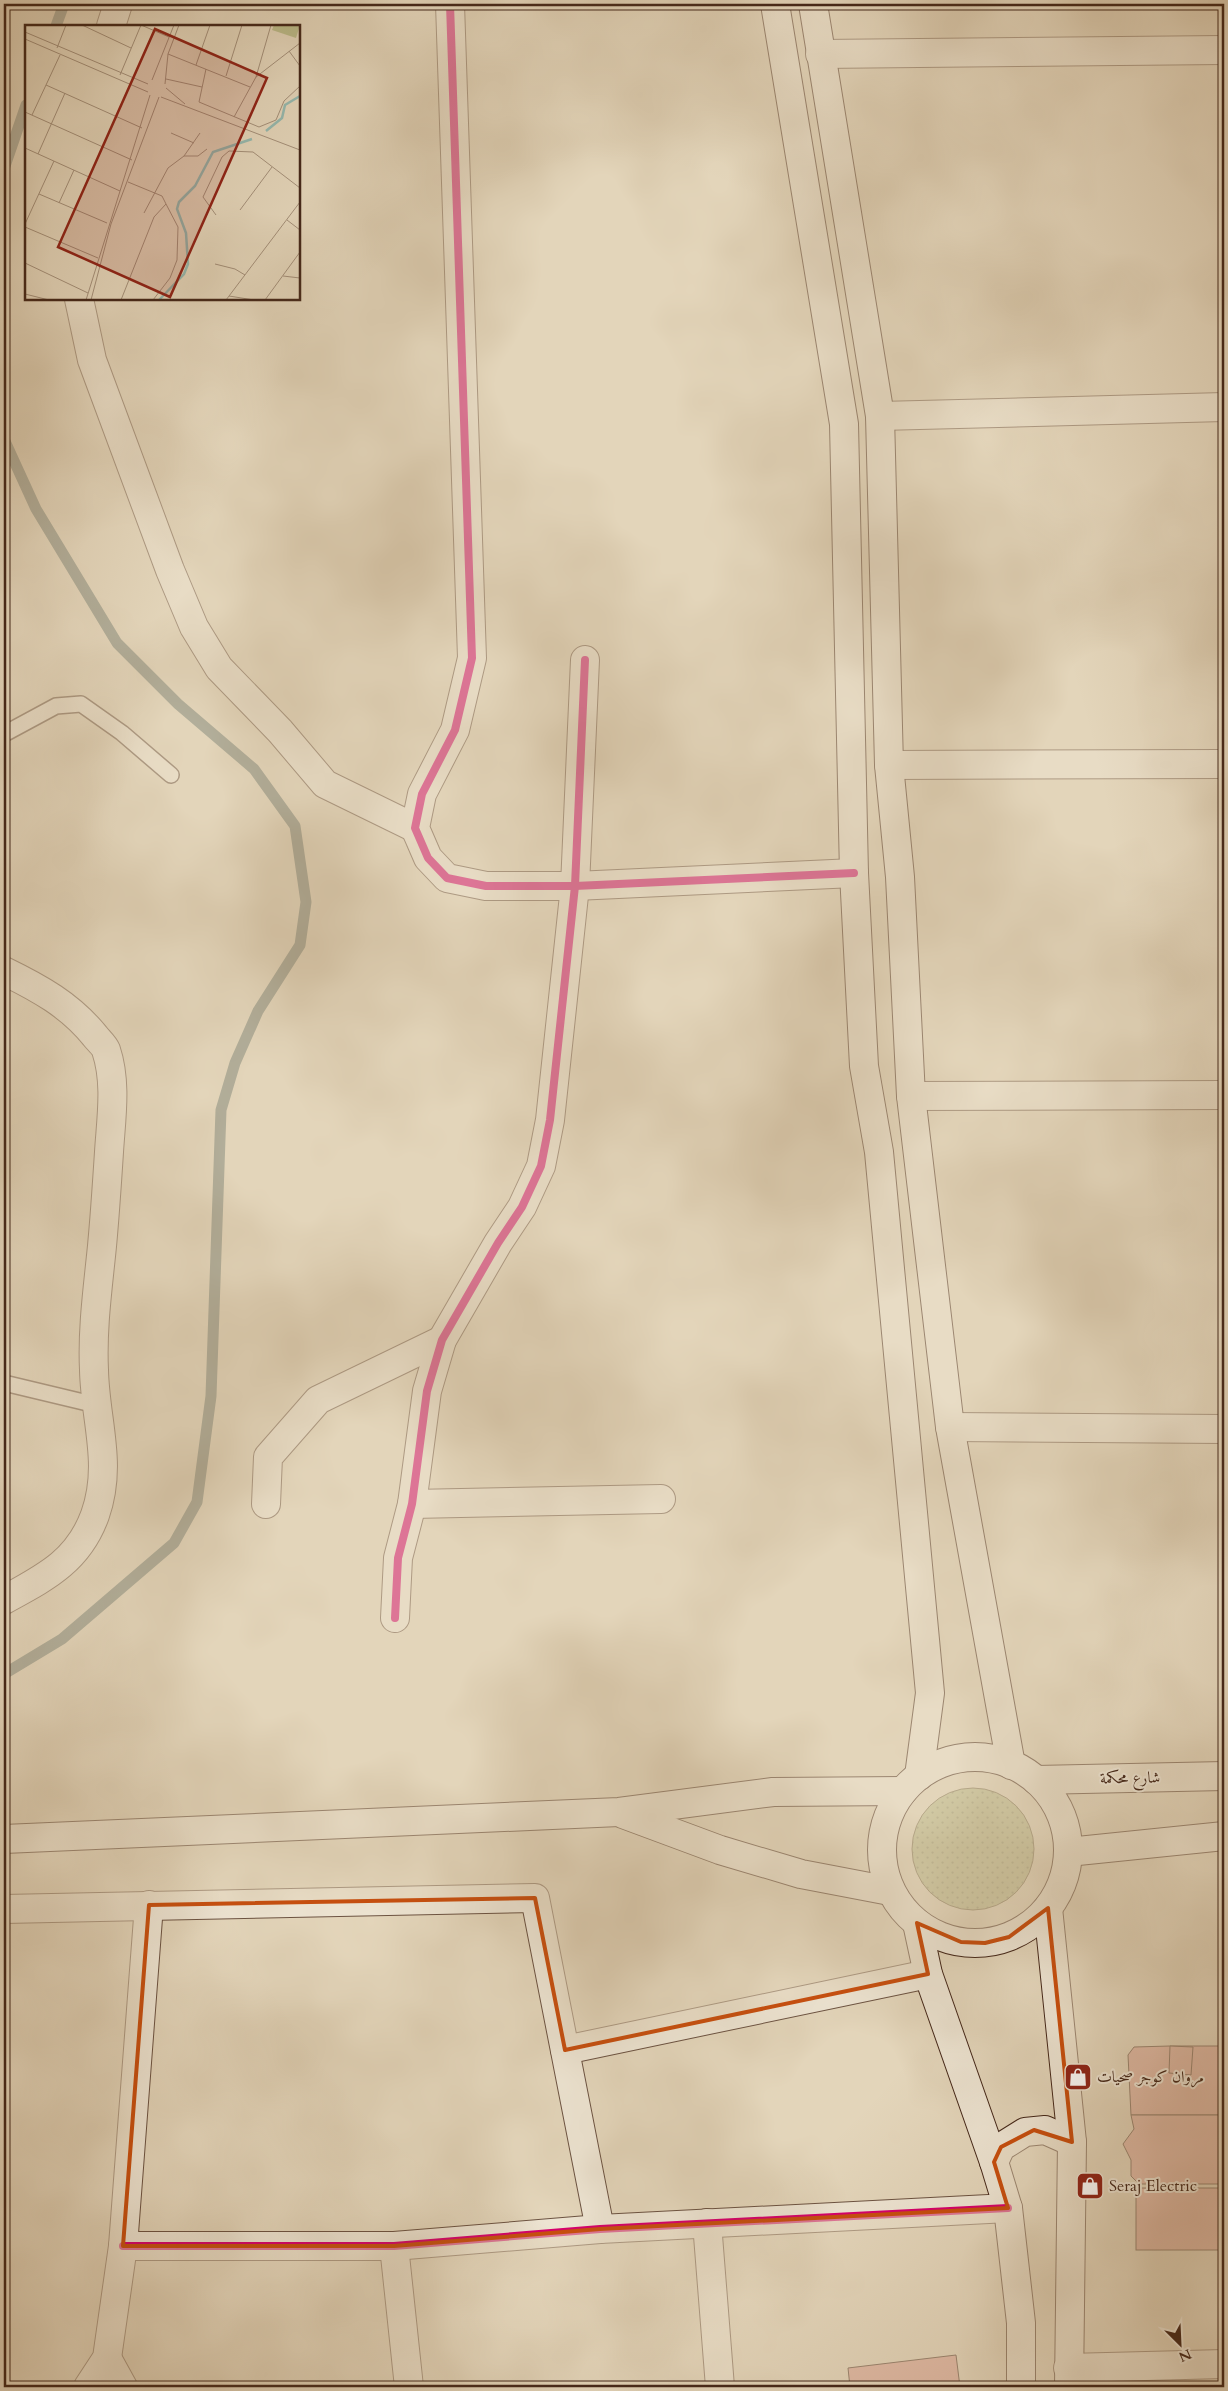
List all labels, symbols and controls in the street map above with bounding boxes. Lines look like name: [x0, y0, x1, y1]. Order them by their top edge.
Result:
inset map: [25, 25, 300, 300]
street label: شارع محكمة: [1100, 1766, 1160, 1792]
shop icon: مروان كوجر صحيات: [1063, 2062, 1093, 2092]
place label: مروان كوجر صحيات: [1097, 2066, 1204, 2088]
shop icon: Seraj Electric: [1075, 2171, 1105, 2201]
place label: Seraj Electric: [1109, 2175, 1197, 2197]
north arrow: [1156, 2318, 1206, 2368]
text: N: [1176, 2344, 1195, 2367]

